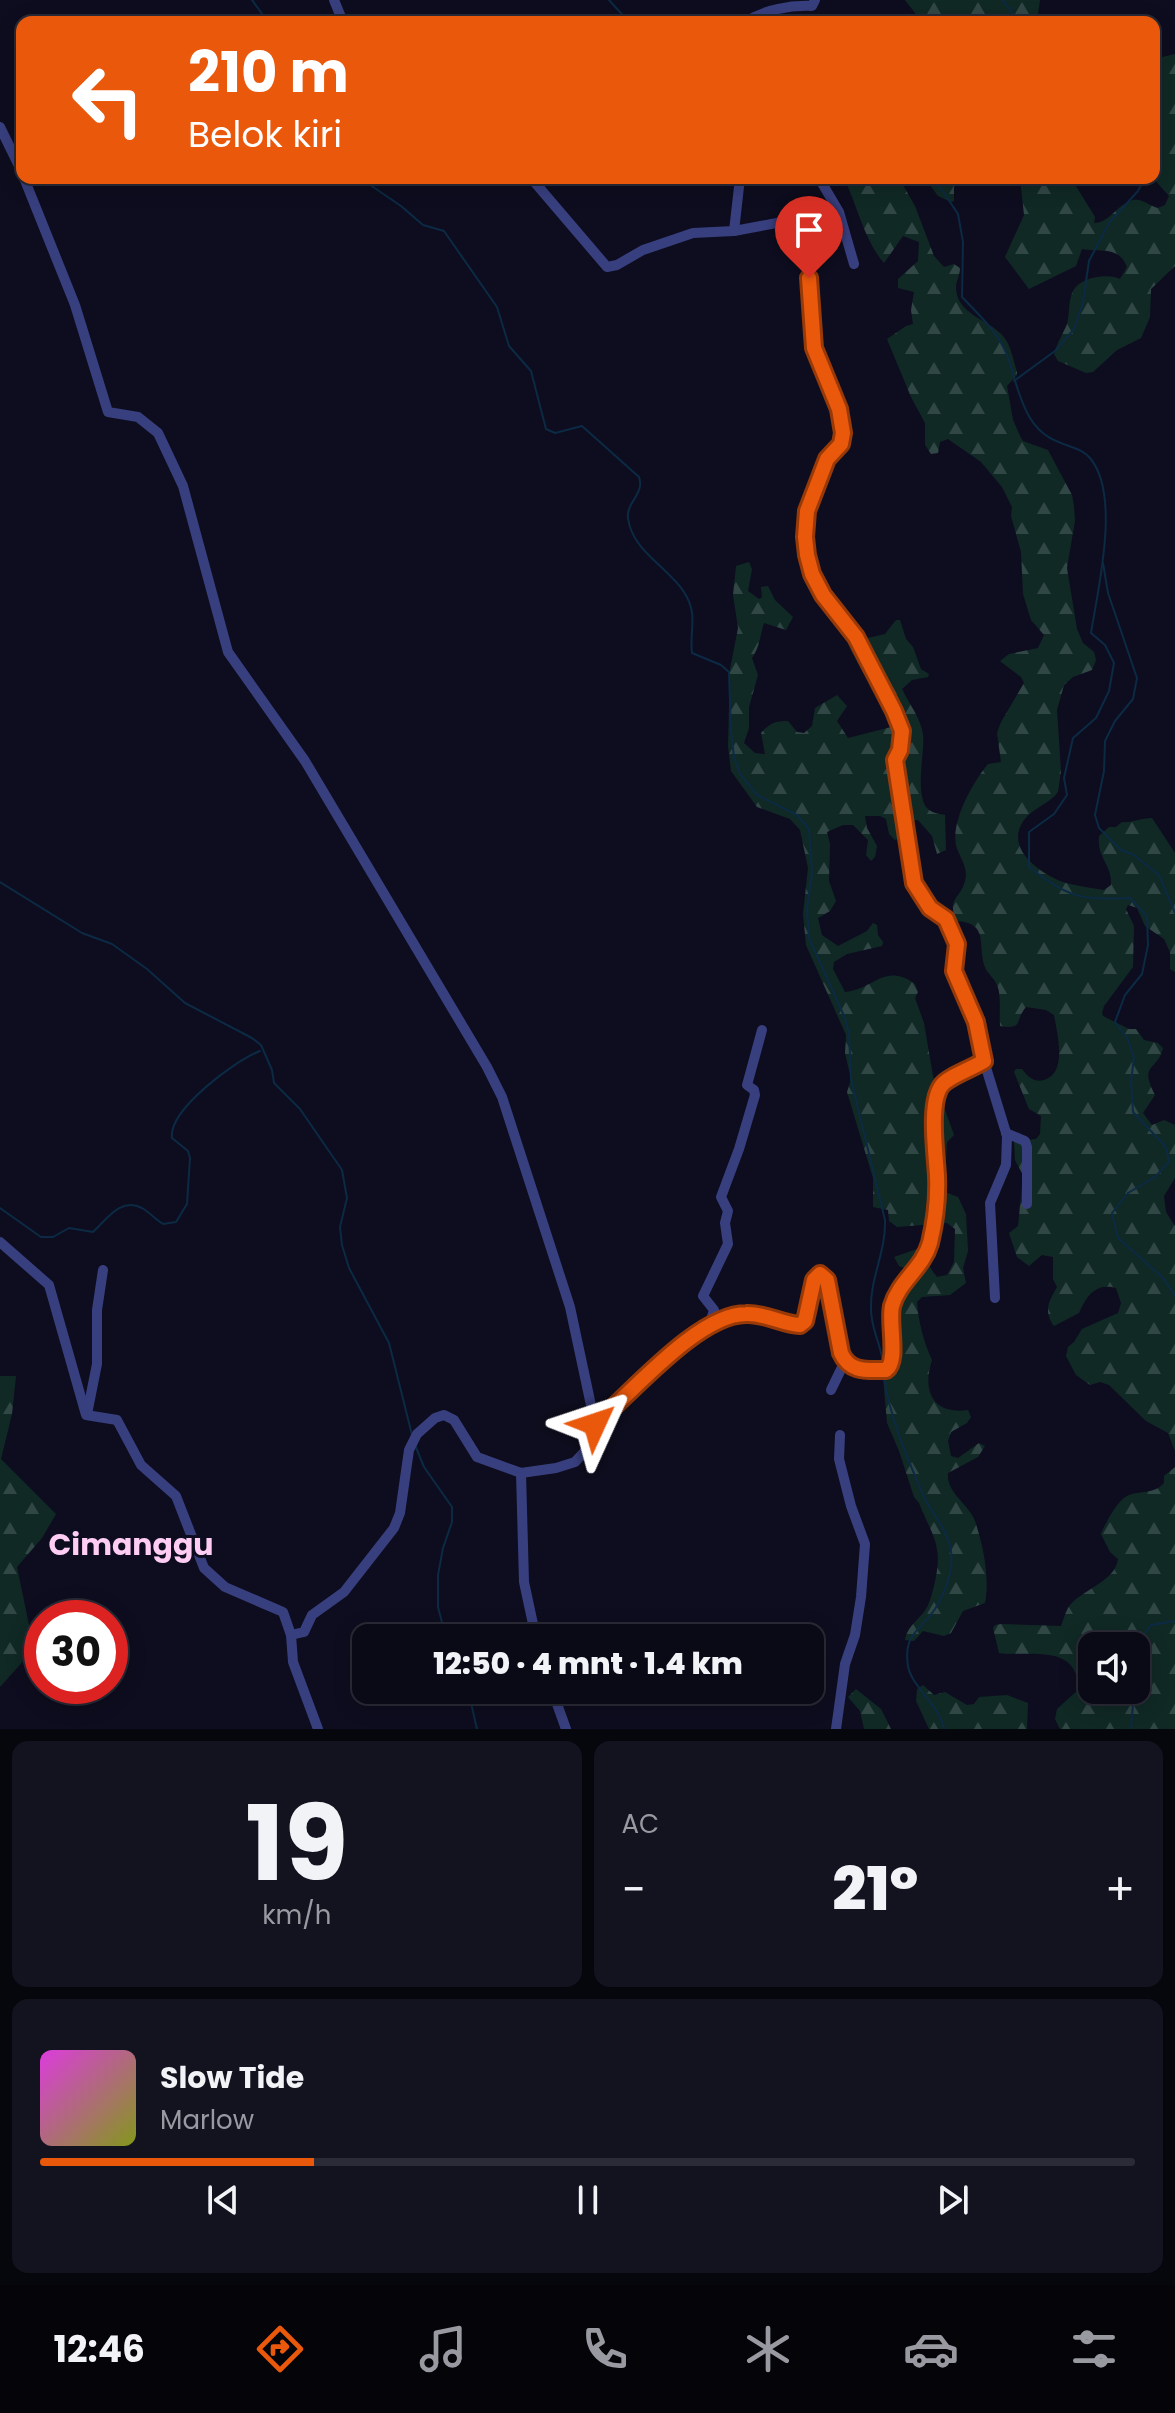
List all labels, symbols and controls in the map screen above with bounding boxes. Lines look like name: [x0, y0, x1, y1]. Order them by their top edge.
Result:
text: 210 m: [188, 33, 349, 112]
icon: left: [56, 48, 160, 152]
text: Belok kiri: [188, 109, 342, 160]
pin: [775, 196, 843, 278]
icon: arrive: [787, 208, 831, 252]
position arrow: [553, 1382, 637, 1466]
district label: Cimanggu: [48, 1523, 214, 1566]
speed limit sign: 30: [24, 1600, 128, 1704]
map controls: [1078, 1632, 1150, 1704]
button: sound: [1078, 1632, 1150, 1704]
text: 12:50 · 4 mnt · 1.4 km: [433, 1642, 743, 1685]
text: 19: [245, 1771, 348, 1916]
text: AC: [622, 1806, 659, 1842]
text: 21°: [832, 1847, 918, 1931]
text: −: [622, 1859, 646, 1920]
text: +: [1105, 1859, 1135, 1920]
text: km/h: [262, 1897, 331, 1933]
text: Slow Tide: [160, 2056, 304, 2099]
text: Marlow: [160, 2102, 254, 2138]
icon: previous: [201, 2178, 245, 2222]
icon: pause: [566, 2178, 610, 2222]
icon: next: [931, 2178, 975, 2222]
icon: directions: [252, 2321, 308, 2377]
icon: music: [415, 2321, 471, 2377]
icon: phone: [577, 2321, 633, 2377]
icon: climate: [740, 2321, 796, 2377]
icon: car: [903, 2321, 959, 2377]
icon: filters: [1066, 2321, 1122, 2377]
text: 12:46: [53, 2324, 145, 2375]

